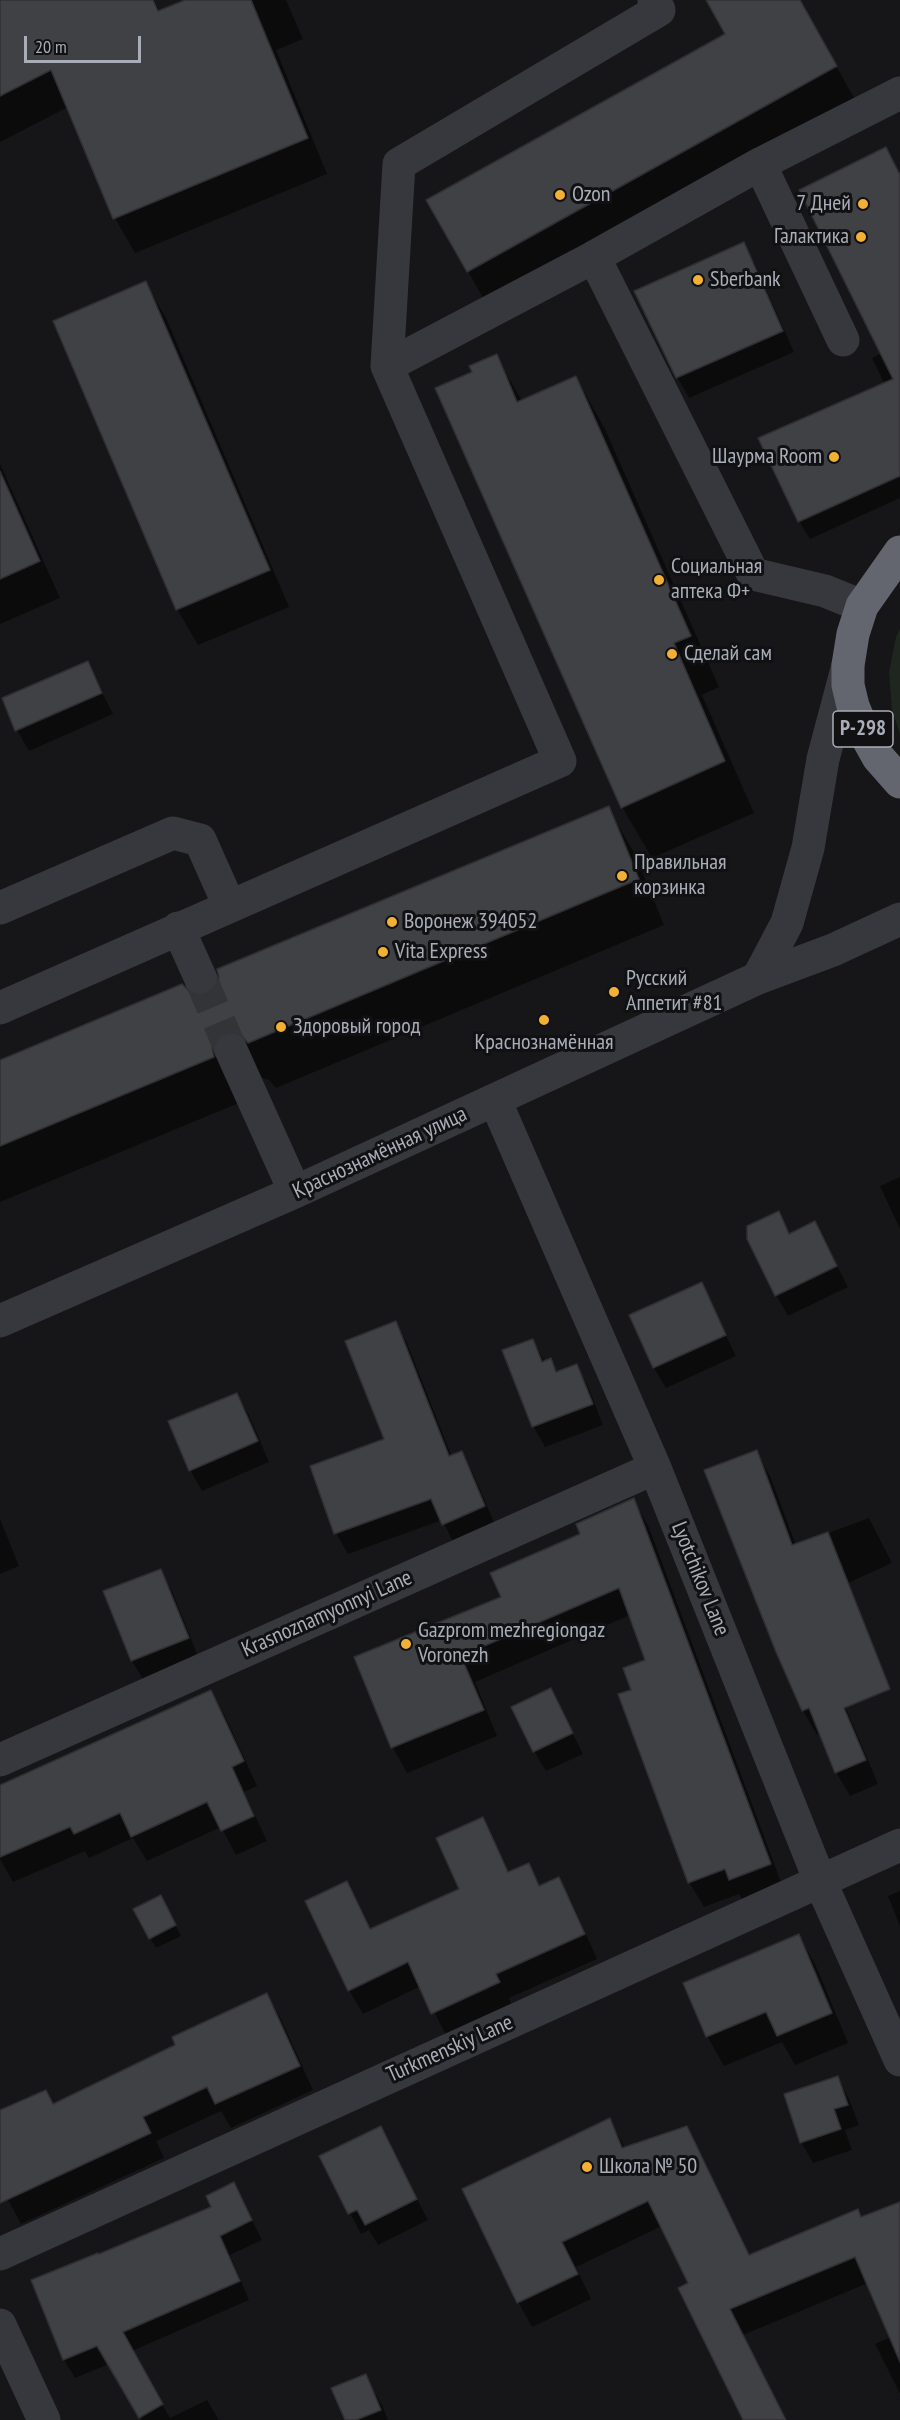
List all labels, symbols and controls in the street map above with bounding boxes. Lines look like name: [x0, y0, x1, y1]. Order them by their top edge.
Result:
scale bar: [27, 24, 144, 62]
text: 20 m: [35, 35, 67, 58]
place label: Ozon: [572, 182, 611, 208]
marker: Ozon: [553, 188, 567, 202]
place label: 7 Дней: [796, 191, 851, 217]
marker: 7 Дней: [856, 197, 870, 211]
place label: Галактика: [774, 224, 849, 250]
marker: Галактика: [854, 230, 868, 244]
place label: Sberbank: [710, 267, 781, 293]
marker: Sberbank: [691, 273, 705, 287]
place label: Шаурма Room: [712, 444, 822, 470]
marker: Шаурма Room: [827, 450, 841, 464]
place label: Социальная аптека Ф+: [671, 554, 762, 606]
marker: Социальная аптека Ф+: [652, 573, 666, 587]
place label: Сделай сам: [684, 641, 772, 667]
marker: Сделай сам: [665, 647, 679, 661]
road number: Р-298: [833, 711, 893, 747]
place label: Правильная корзинка: [634, 850, 727, 902]
marker: Правильная корзинка: [615, 869, 629, 883]
place label: Воронеж 394052: [404, 909, 537, 935]
marker: Воронеж 394052: [385, 915, 399, 929]
place label: Vita Express: [395, 939, 488, 965]
marker: Vita Express: [376, 945, 390, 959]
place label: Русский Аппетит #81: [626, 966, 723, 1017]
marker: Русский Аппетит #81: [607, 985, 621, 999]
marker: Краснознамённая: [537, 1013, 551, 1027]
place label: Здоровый город: [293, 1014, 420, 1040]
marker: Здоровый город: [274, 1020, 288, 1034]
place label: Краснознамённая: [474, 1030, 614, 1056]
street label: Краснознамённая улица: [289, 1101, 471, 1205]
street label: Lyotchikov Lane: [665, 1518, 735, 1640]
street label: Krasnoznamyonnyi Lane: [238, 1565, 416, 1663]
place label: Gazprom mezhregiongaz Voronezh: [418, 1618, 605, 1670]
marker: Gazprom mezhregiongaz Voronezh: [399, 1637, 413, 1651]
street label: Turkmenskiy Lane: [383, 2009, 517, 2089]
place label: Школа № 50: [599, 2154, 697, 2180]
marker: Школа № 50: [580, 2160, 594, 2174]

